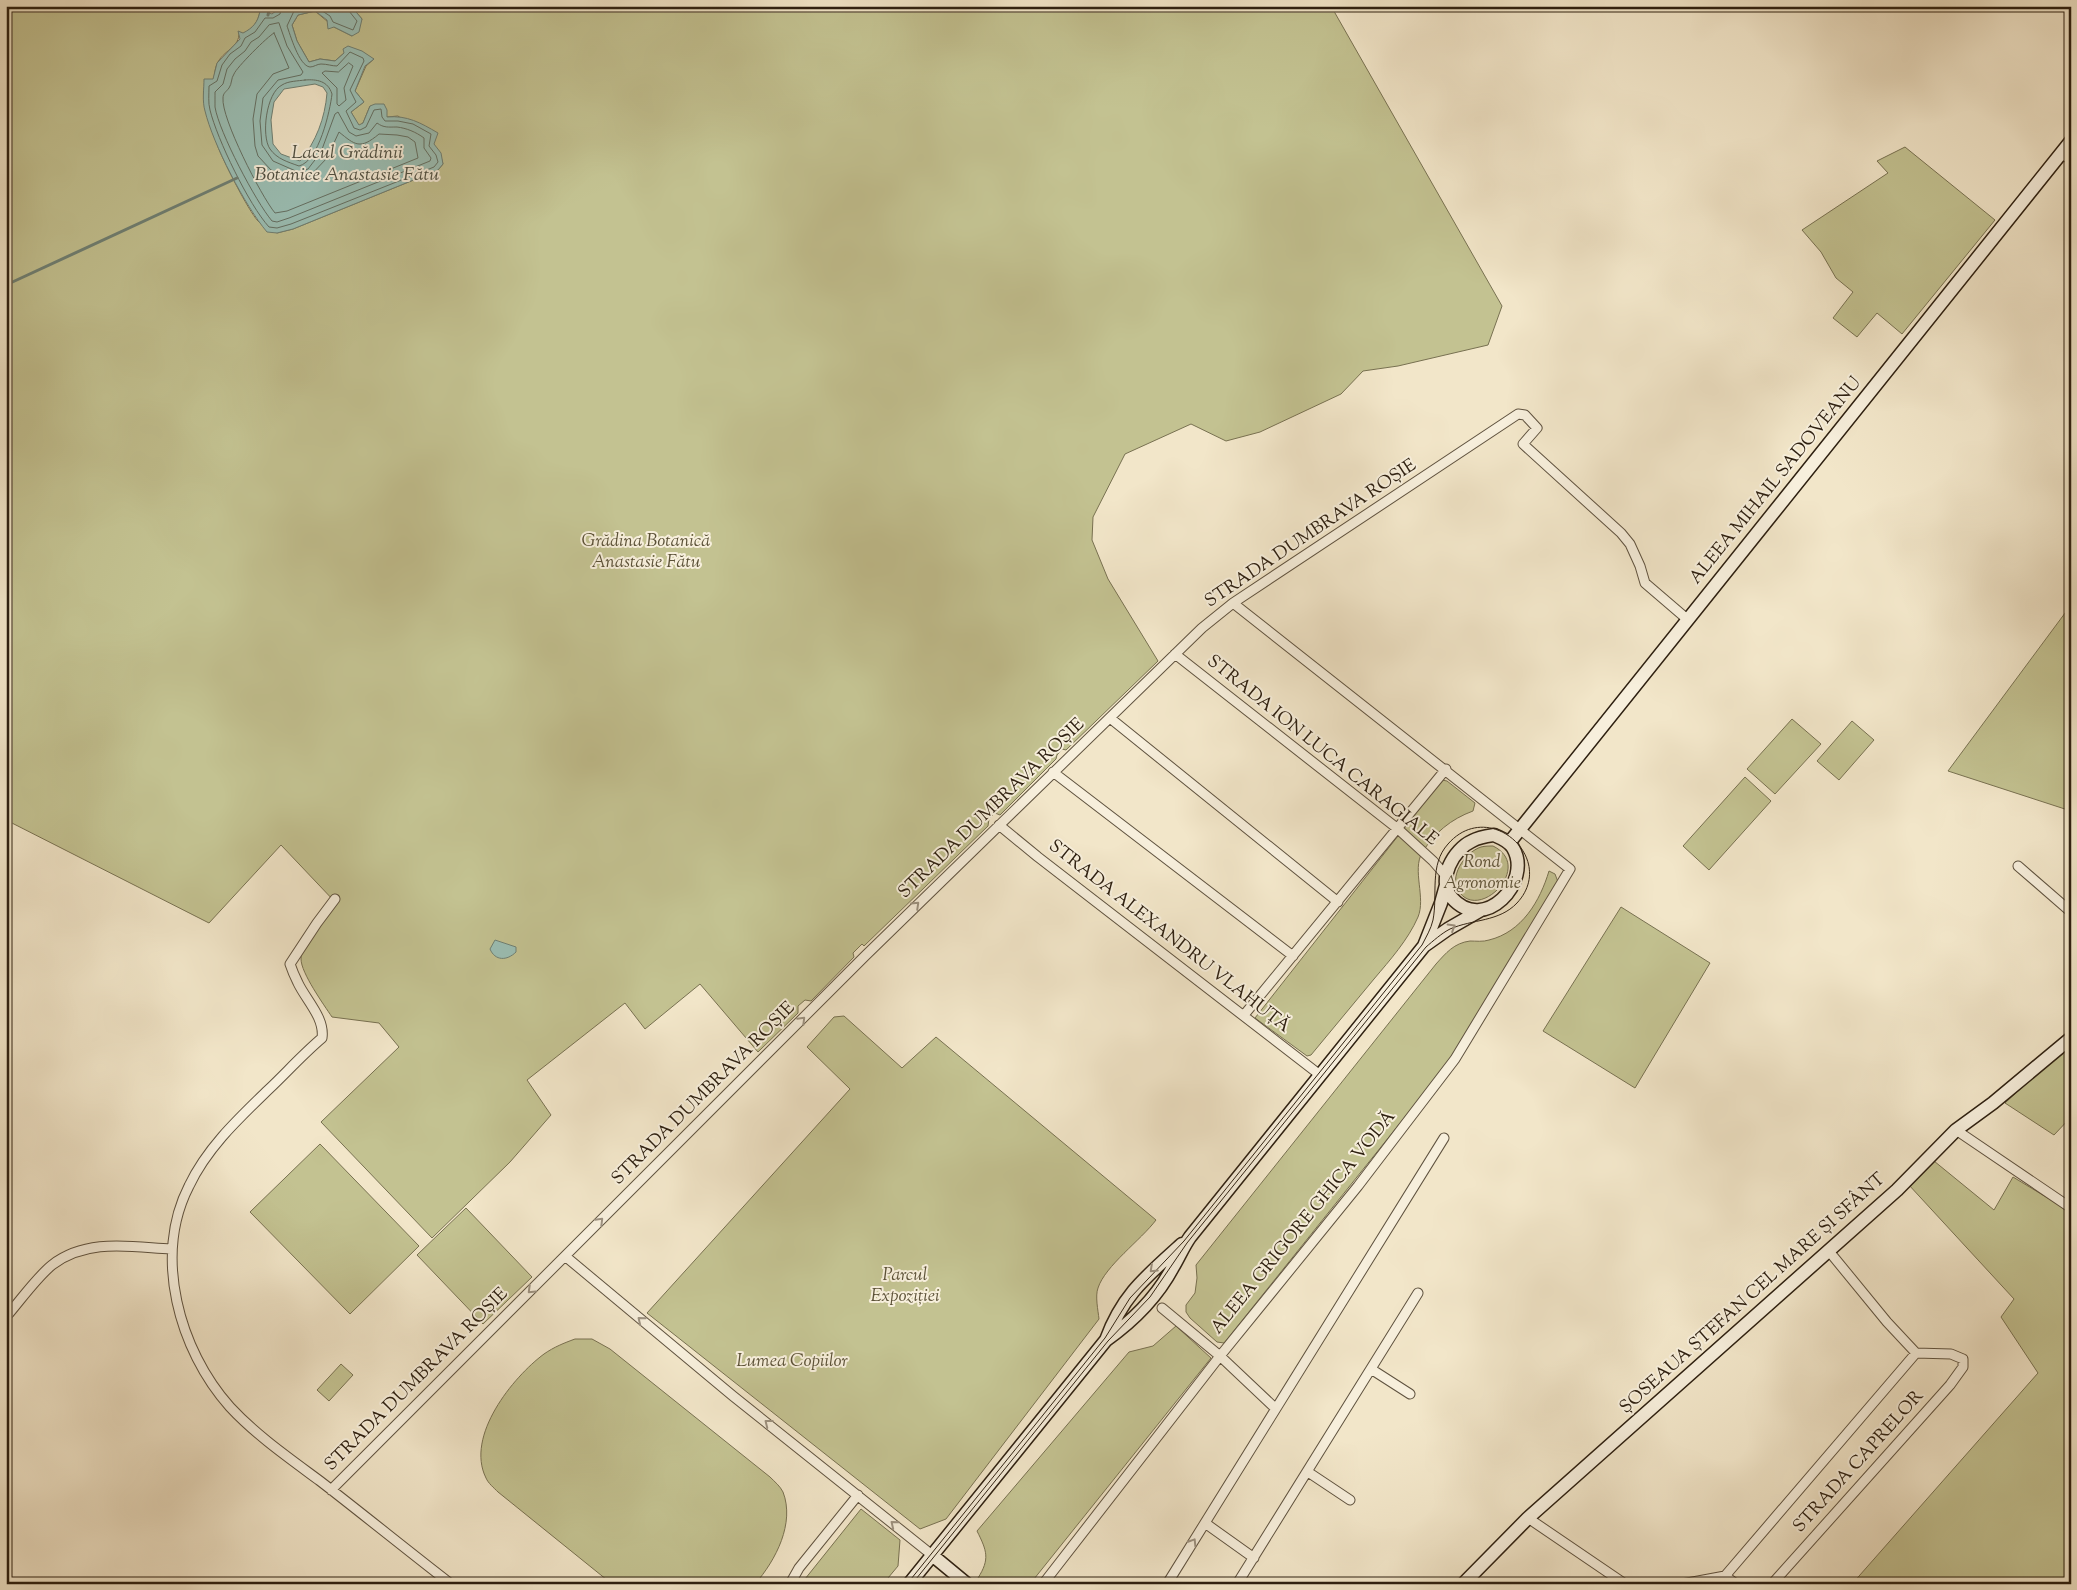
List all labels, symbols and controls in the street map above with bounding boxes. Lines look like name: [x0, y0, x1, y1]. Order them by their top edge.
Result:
water label: Lacul Grădinii Botanice Anastasie Fătu: [255, 140, 439, 189]
street label: ALEEA MIHAIL SADOVEANU: [1684, 371, 1868, 590]
street label: STRADA DUMBRAVA ROȘIE: [1200, 453, 1422, 615]
park label: Grădina Botanică Anastasie Fătu: [582, 529, 710, 576]
street label: STRADA ION LUCA CARAGIALE: [1201, 649, 1443, 853]
street label: STRADA DUMBRAVA ROȘIE: [893, 713, 1091, 905]
street label: STRADA ALEXANDRU VLAHUȚĂ: [1042, 834, 1296, 1040]
park label: Rond Agronomie: [1443, 850, 1521, 897]
one-way arrow: [911, 902, 920, 911]
one-way arrow: [1447, 923, 1456, 933]
street label: STRADA DUMBRAVA ROȘIE: [606, 996, 802, 1192]
one-way arrow: [796, 1017, 805, 1026]
street label: ALEEA GRIGORE GHICA VODĂ: [1205, 1105, 1403, 1341]
street label: ȘOSEAUA ȘTEFAN CEL MARE ȘI SFÂNT: [1614, 1166, 1892, 1421]
one-way arrow: [594, 1218, 603, 1227]
park label: Parcul Expoziției: [870, 1263, 940, 1310]
one-way arrow: [1150, 1263, 1159, 1272]
street label: STRADA DUMBRAVA ROȘIE: [319, 1282, 515, 1478]
one-way arrow: [527, 1284, 536, 1293]
one-way arrow: [638, 1317, 647, 1326]
park label: Lumea Copiilor: [736, 1349, 848, 1375]
street label: STRADA CAPRELOR: [1788, 1385, 1930, 1539]
one-way arrow: [765, 1420, 774, 1428]
one-way arrow: [891, 1521, 900, 1530]
one-way arrow: [1187, 1539, 1197, 1548]

